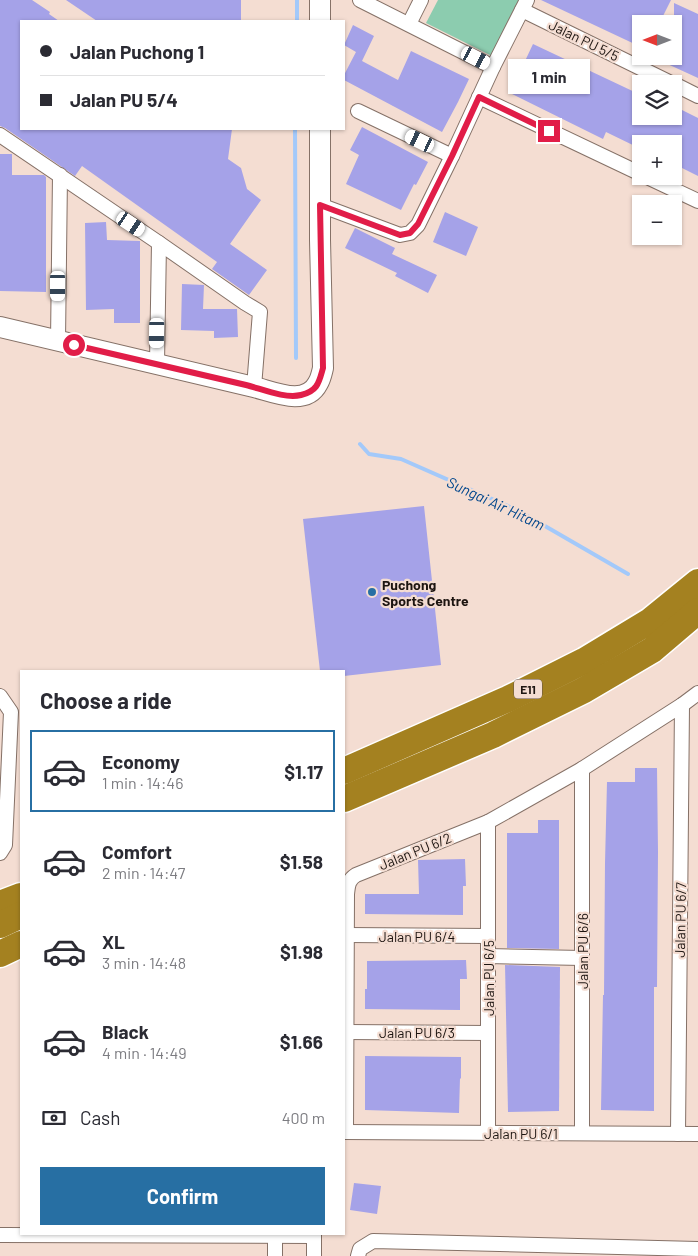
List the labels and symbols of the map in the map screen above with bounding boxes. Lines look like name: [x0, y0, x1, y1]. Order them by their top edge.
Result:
north arrow: [632, 15, 682, 65]
street label: Jalan PU 5/5: [546, 16, 622, 64]
car: [459, 45, 492, 71]
callout: 1 min: [508, 58, 590, 94]
route end: [538, 120, 560, 142]
car: [403, 128, 436, 154]
car: [114, 209, 147, 239]
car: [50, 271, 65, 301]
car: [149, 318, 164, 348]
route start: [63, 334, 85, 356]
water label: Sungai Air Hitam: [444, 473, 548, 533]
place label: Puchong Sports Centre: [382, 576, 469, 609]
marker: Puchong Sports Centre: [366, 586, 378, 598]
road number: E11: [514, 680, 542, 699]
street label: Jalan PU 6/2: [376, 829, 454, 873]
street label: Jalan PU 6/7: [671, 882, 689, 958]
street label: Jalan PU 6/6: [574, 913, 591, 989]
street label: Jalan PU 6/4: [379, 928, 455, 945]
street label: Jalan PU 6/5: [480, 940, 497, 1016]
street label: Jalan PU 6/3: [379, 1024, 455, 1041]
street label: Jalan PU 6/1: [484, 1125, 558, 1142]

